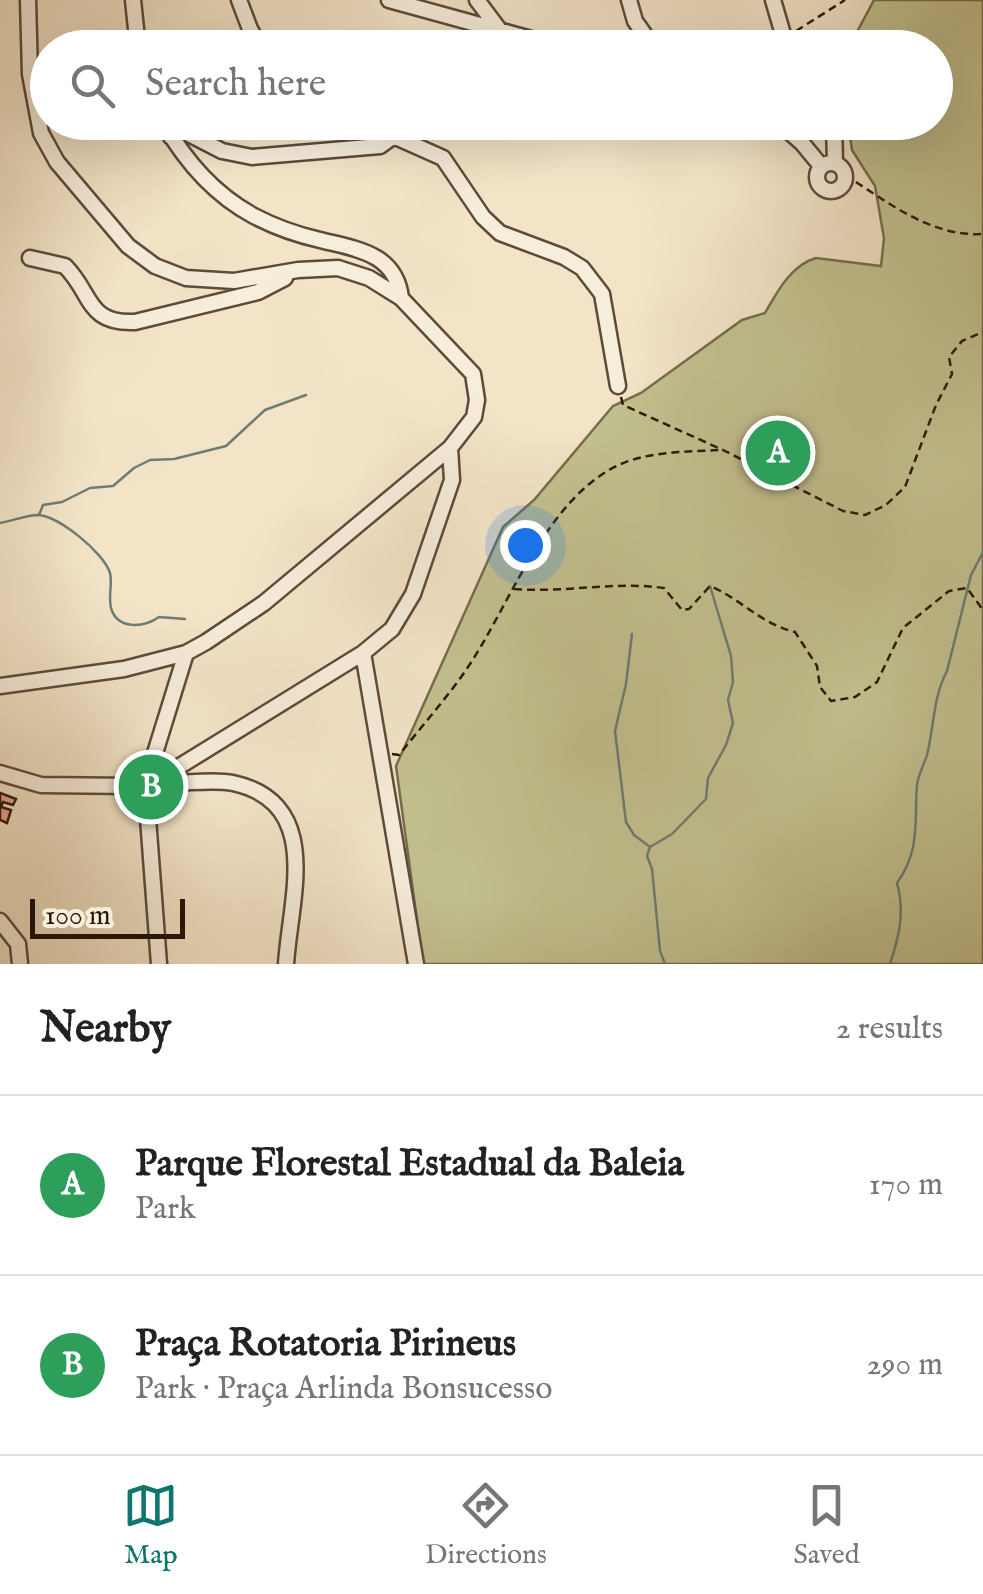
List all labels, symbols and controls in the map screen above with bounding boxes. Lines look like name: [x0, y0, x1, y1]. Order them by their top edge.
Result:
search box: [30, 30, 953, 140]
icon: search: [65, 58, 120, 113]
text: Search here: [145, 61, 326, 109]
pin: A: [746, 416, 810, 490]
your location: [500, 520, 551, 571]
pin: B: [118, 750, 184, 824]
scale bar: [30, 894, 185, 938]
text: 100 m: [45, 899, 111, 934]
text: Nearby: [40, 1003, 171, 1056]
text: 2 results: [836, 1009, 943, 1050]
text: Parque Florestal Estadual da Baleia: [135, 1141, 684, 1189]
text: A: [62, 1165, 83, 1206]
text: 170 m: [869, 1165, 943, 1206]
text: Park: [135, 1189, 196, 1230]
text: Praça Rotatoria Pirineus: [135, 1321, 516, 1369]
text: B: [62, 1345, 83, 1386]
text: 290 m: [867, 1345, 943, 1386]
text: Park · Praça Arlinda Bonsucesso: [135, 1369, 553, 1410]
tab: Map: [123, 1478, 178, 1573]
tab: Directions: [425, 1478, 547, 1573]
tab: Saved: [793, 1478, 860, 1573]

